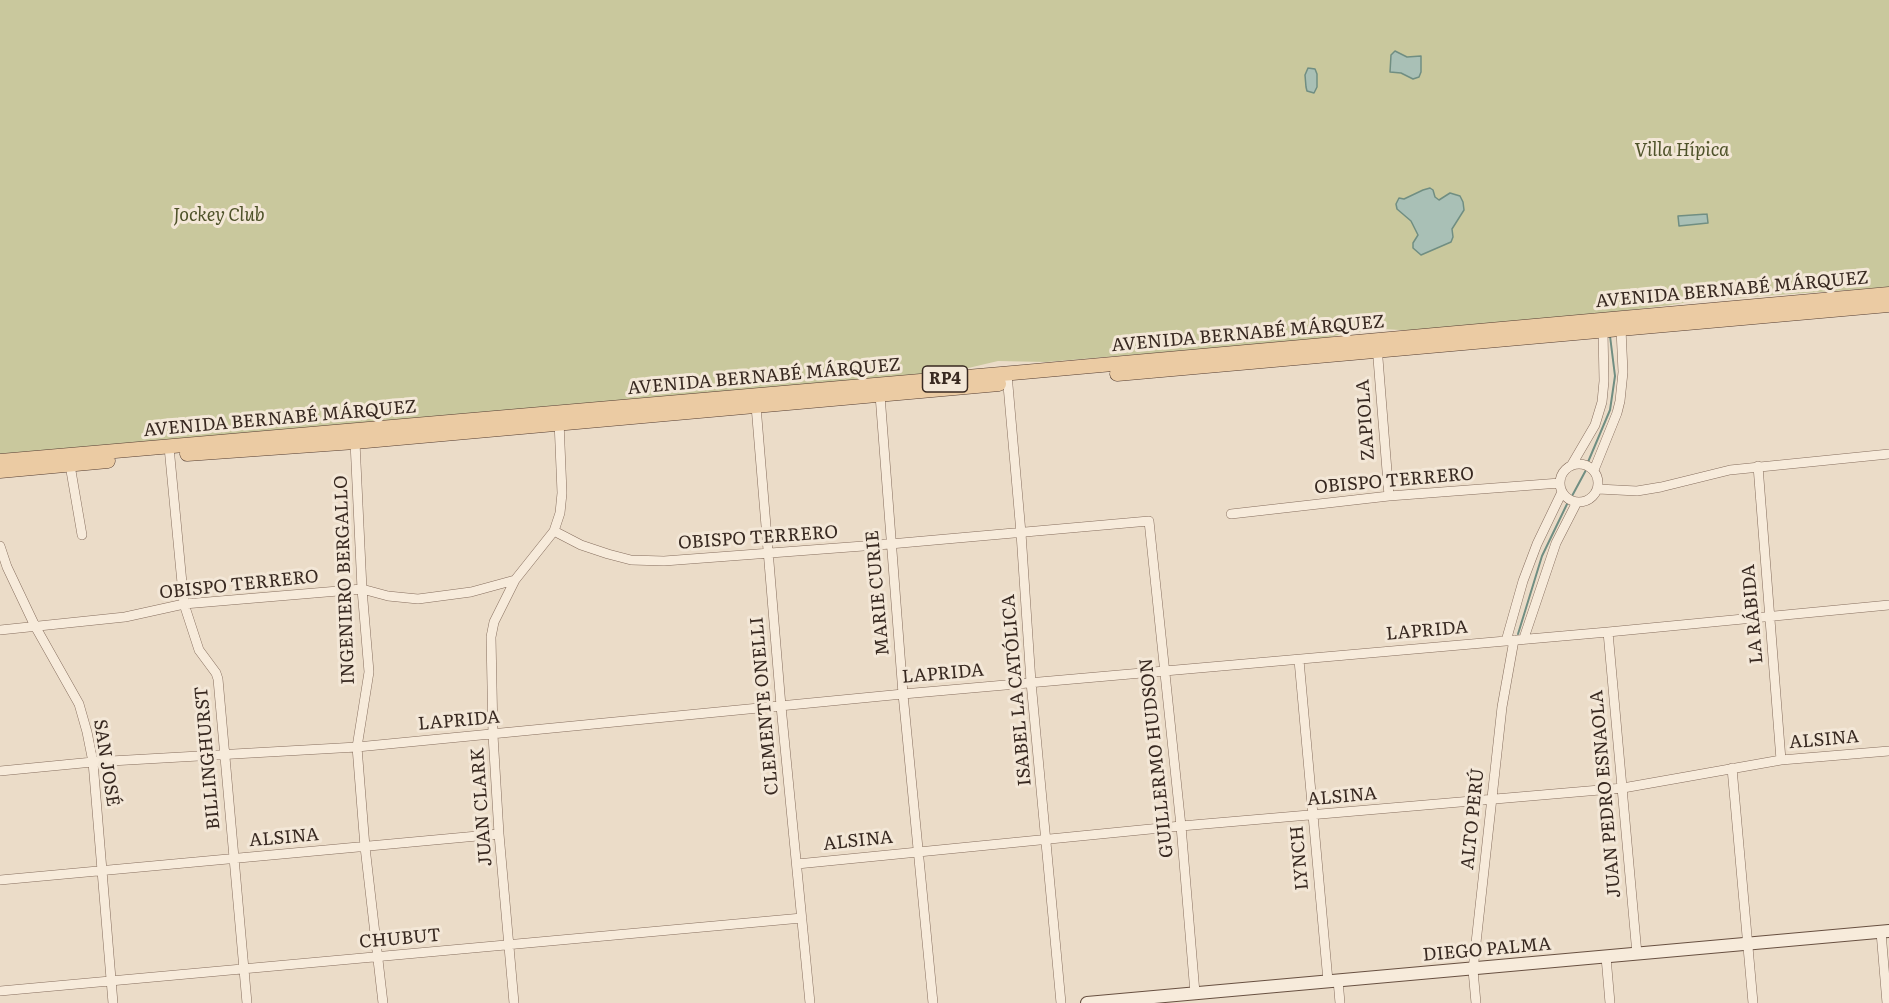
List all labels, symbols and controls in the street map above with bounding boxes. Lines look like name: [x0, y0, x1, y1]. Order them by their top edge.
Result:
park label: Villa Hípica: [1635, 140, 1729, 162]
park label: Jockey Club: [173, 205, 265, 227]
street label: AVENIDA BERNABÉ MÁRQUEZ: [1595, 267, 1869, 313]
street label: AVENIDA BERNABÉ MÁRQUEZ: [1111, 311, 1385, 357]
street label: AVENIDA BERNABÉ MÁRQUEZ: [627, 354, 901, 400]
road number: RP4: [922, 366, 968, 392]
street label: ZAPIOLA: [1352, 379, 1380, 461]
street label: AVENIDA BERNABÉ MÁRQUEZ: [143, 396, 417, 442]
street label: OBISPO TERRERO: [1313, 463, 1475, 499]
street label: INGENIERO BERGALLO: [331, 475, 359, 685]
street label: OBISPO TERRERO: [677, 522, 839, 554]
street label: MARIE CURIE: [862, 529, 894, 657]
street label: LA RÁBIDA: [1738, 563, 1768, 665]
street label: OBISPO TERRERO: [158, 566, 320, 604]
street label: ISABEL LA CATÓLICA: [998, 593, 1036, 787]
street label: CLEMENTE ONELLI: [746, 616, 784, 796]
street label: LAPRIDA: [1385, 617, 1469, 645]
street label: GUILLERMO HUDSON: [1136, 657, 1178, 859]
street label: LAPRIDA: [901, 660, 985, 688]
street label: BILLINGHURST: [191, 685, 225, 831]
street label: JUAN PEDRO ESNAOLA: [1586, 689, 1626, 899]
street label: LAPRIDA: [417, 707, 501, 735]
street label: SAN JOSÉ: [88, 718, 124, 808]
street label: ALSINA: [1788, 726, 1860, 754]
street label: JUAN CLARK: [467, 747, 497, 867]
street label: ALTO PERÚ: [1457, 767, 1489, 871]
street label: ALSINA: [1306, 783, 1378, 811]
street label: ALSINA: [248, 824, 320, 852]
street label: LYNCH: [1286, 825, 1314, 891]
street label: ALSINA: [822, 827, 894, 855]
street label: CHUBUT: [358, 925, 442, 953]
street label: DIEGO PALMA: [1422, 934, 1552, 966]

